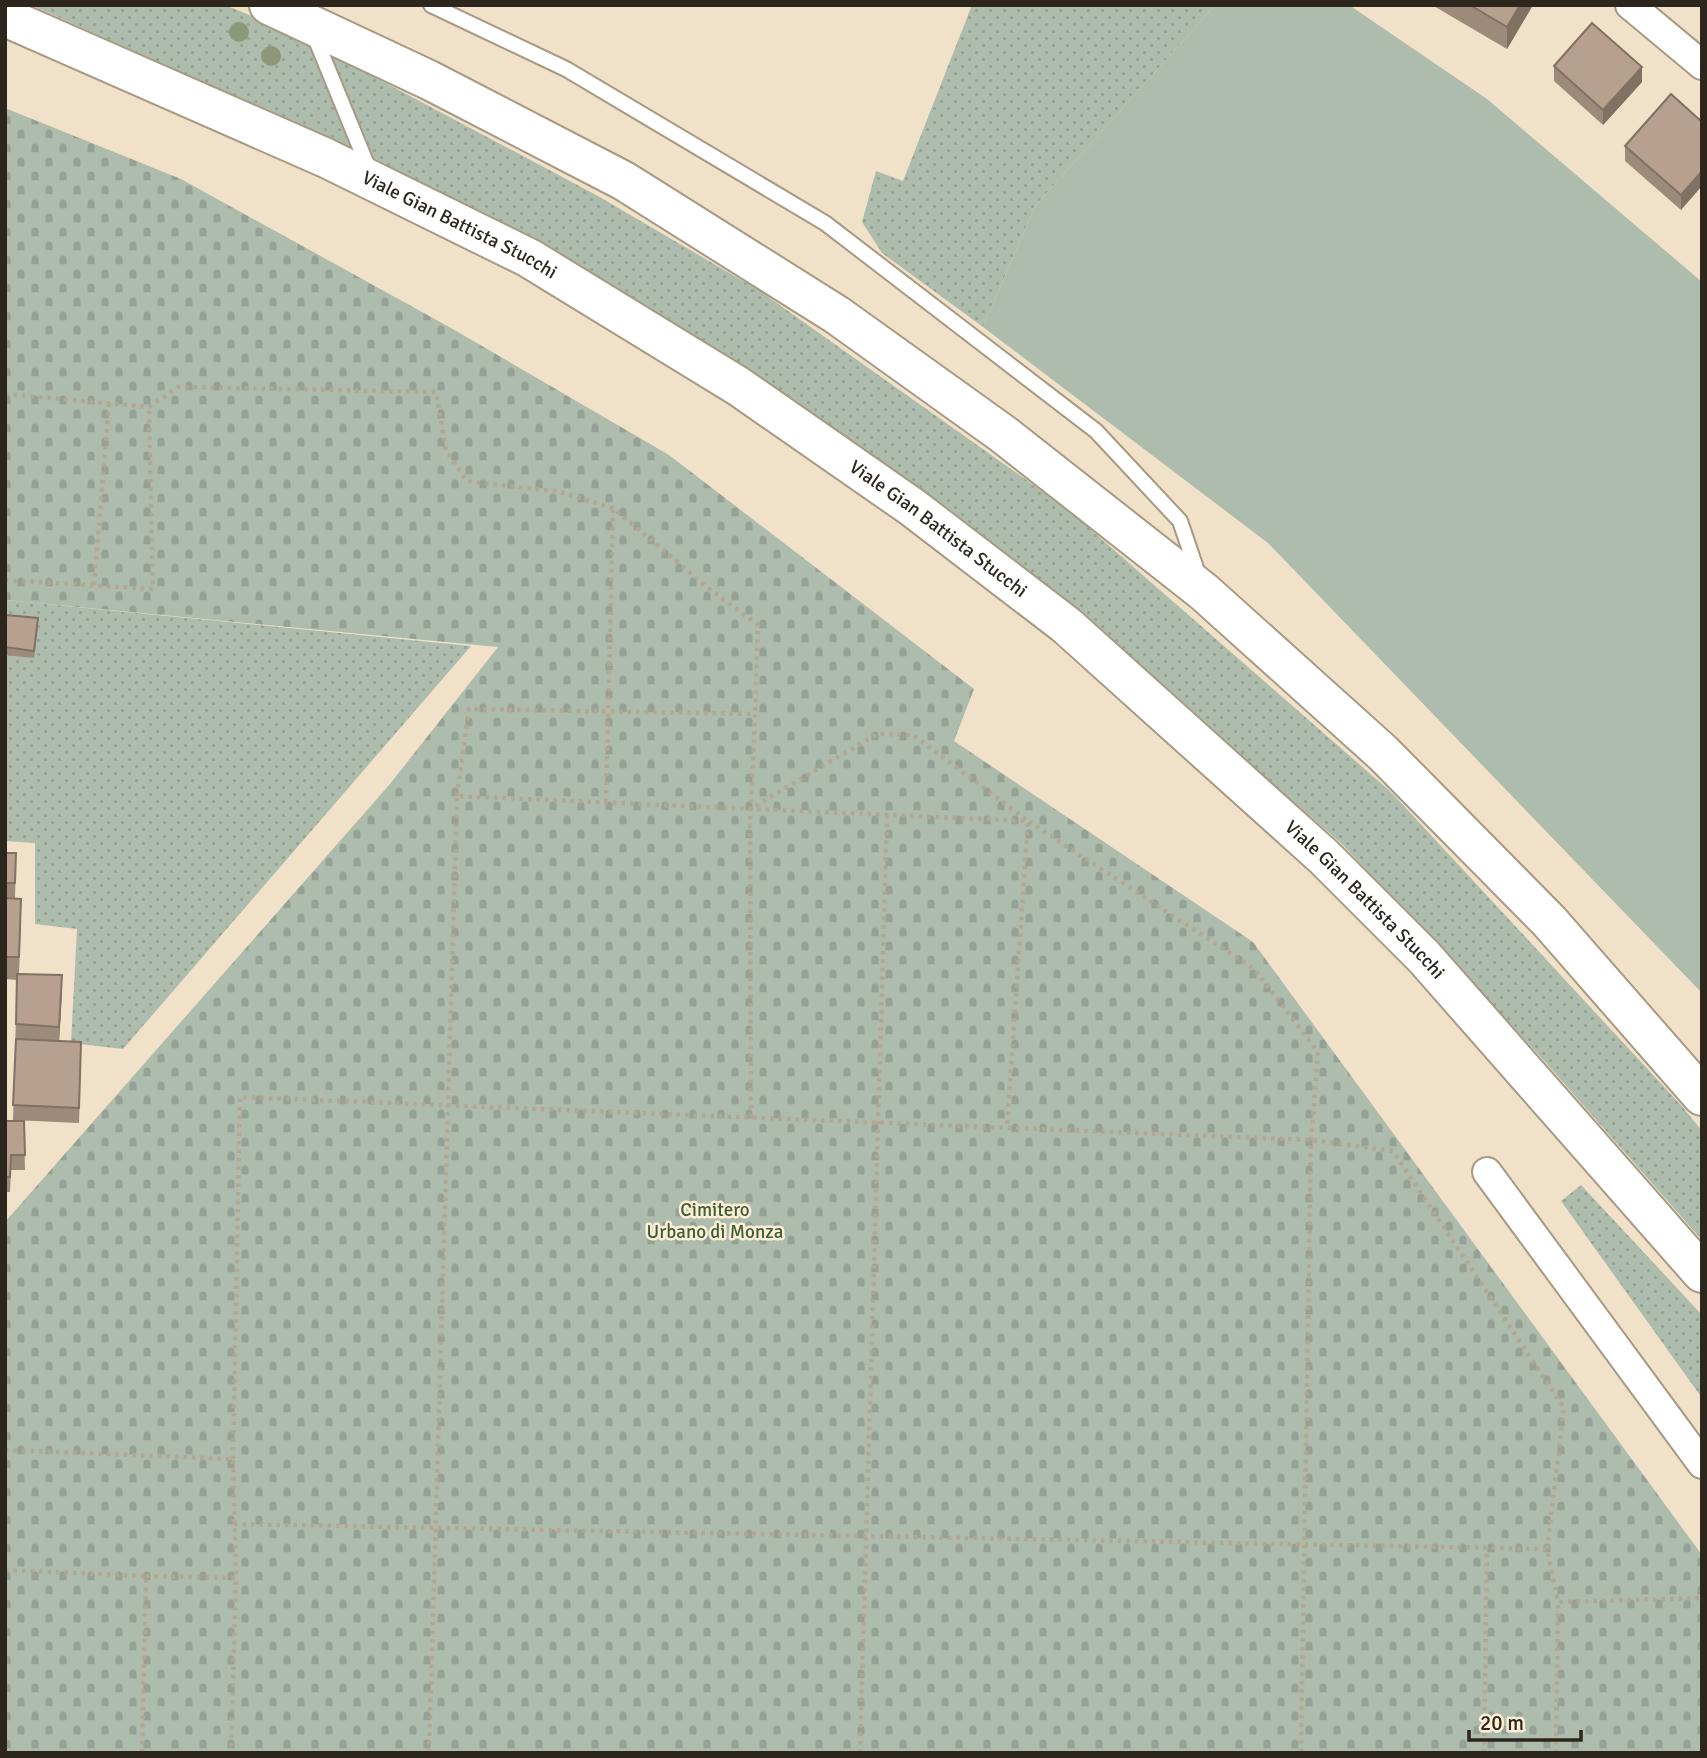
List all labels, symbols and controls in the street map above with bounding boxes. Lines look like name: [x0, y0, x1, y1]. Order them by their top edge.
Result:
street label: Viale Gian Battista Stucchi: [358, 166, 562, 284]
street label: Viale Gian Battista Stucchi: [845, 455, 1032, 603]
street label: Viale Gian Battista Stucchi: [1280, 815, 1450, 984]
park label: Cimitero Urbano di Monza: [647, 1198, 783, 1244]
scale bar: [1469, 1698, 1581, 1742]
text: 20 m: [1480, 1710, 1524, 1736]

